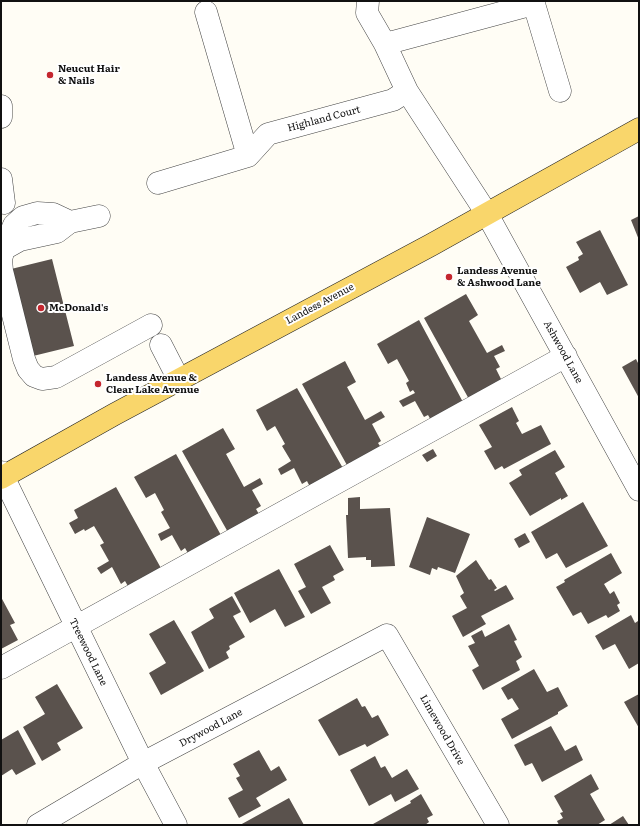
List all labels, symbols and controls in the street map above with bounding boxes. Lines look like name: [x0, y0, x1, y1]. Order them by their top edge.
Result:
place label: Neucut Hair & Nails: [58, 63, 120, 86]
marker: Neucut Hair & Nails: [45, 70, 55, 80]
street label: Highland Court: [286, 103, 362, 135]
place label: Landess Avenue & Ashwood Lane: [457, 265, 541, 288]
marker: Landess Avenue & Ashwood Lane: [444, 272, 454, 282]
street label: Landess Avenue: [284, 281, 356, 327]
place label: McDonald's: [49, 302, 108, 314]
marker: McDonald's: [36, 303, 46, 313]
street label: Ashwood Lane: [541, 319, 585, 385]
place label: Landess Avenue & Clear Lake Avenue: [106, 372, 199, 396]
marker: Landess Avenue & Clear Lake Avenue: [93, 379, 103, 389]
street label: Treewood Lane: [66, 616, 110, 688]
street label: Limewood Drive: [417, 693, 467, 767]
street label: Drywood Lane: [177, 706, 245, 750]

